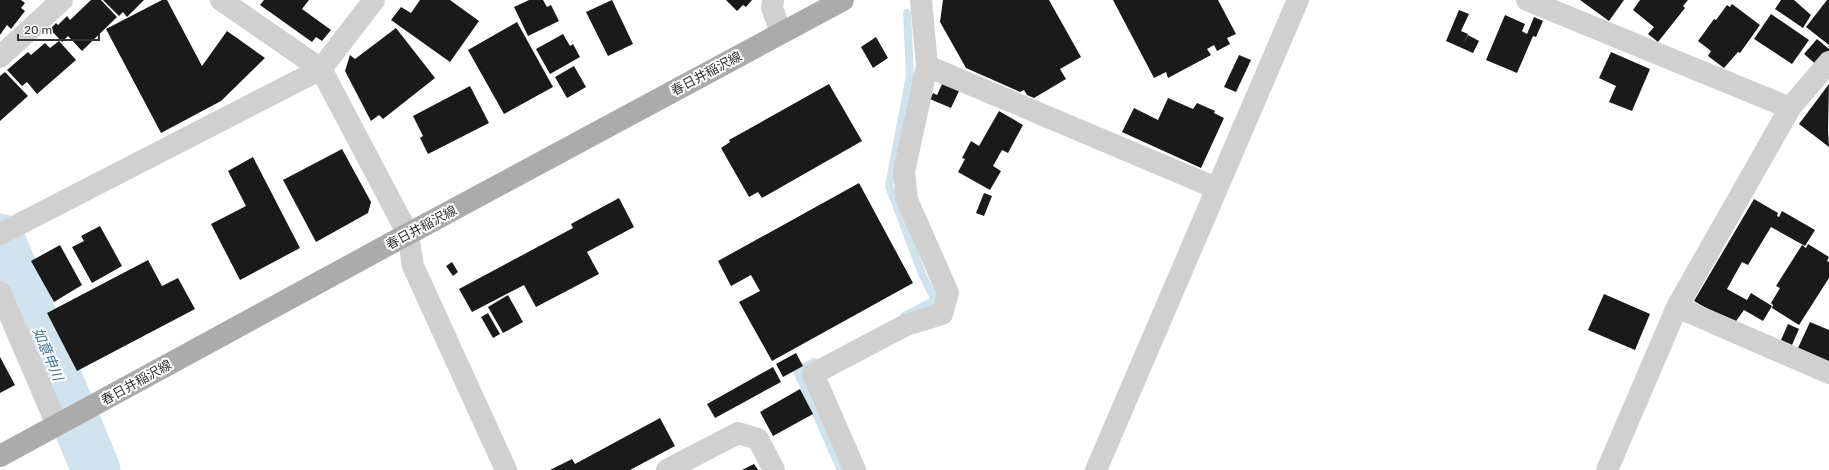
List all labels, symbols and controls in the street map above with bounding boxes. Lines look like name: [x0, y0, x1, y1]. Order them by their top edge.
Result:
scale bar: [18, 16, 99, 42]
text: 20 m: [24, 23, 52, 37]
street label: 春日井稲沢線: [668, 49, 744, 98]
street label: 春日井稲沢線: [383, 203, 459, 252]
water label: 如意申川: [29, 325, 67, 385]
street label: 春日井稲沢線: [98, 357, 174, 408]

